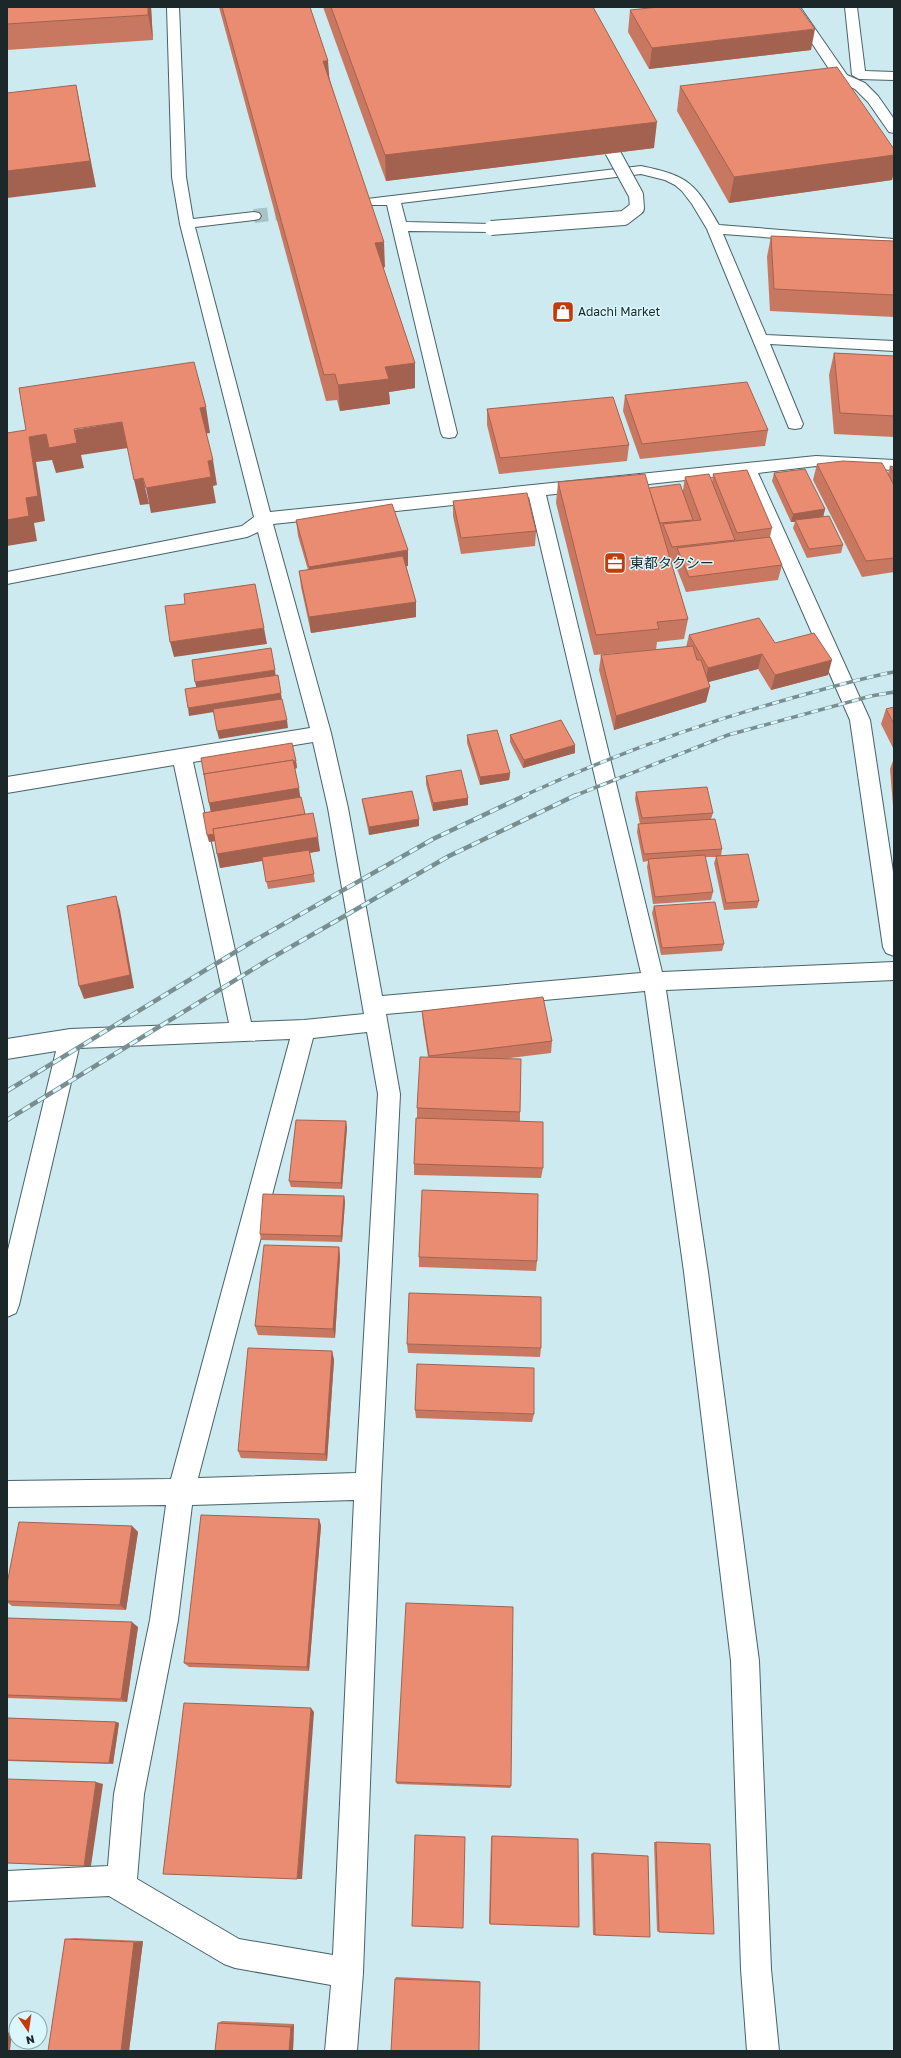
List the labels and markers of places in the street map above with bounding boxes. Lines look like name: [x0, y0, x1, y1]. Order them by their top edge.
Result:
shop icon: Adachi Market: [550, 299, 576, 325]
place label: Adachi Market: [578, 304, 660, 319]
office icon: 東都タクシー: [602, 550, 628, 576]
place label: 東都タクシー: [630, 554, 714, 571]

